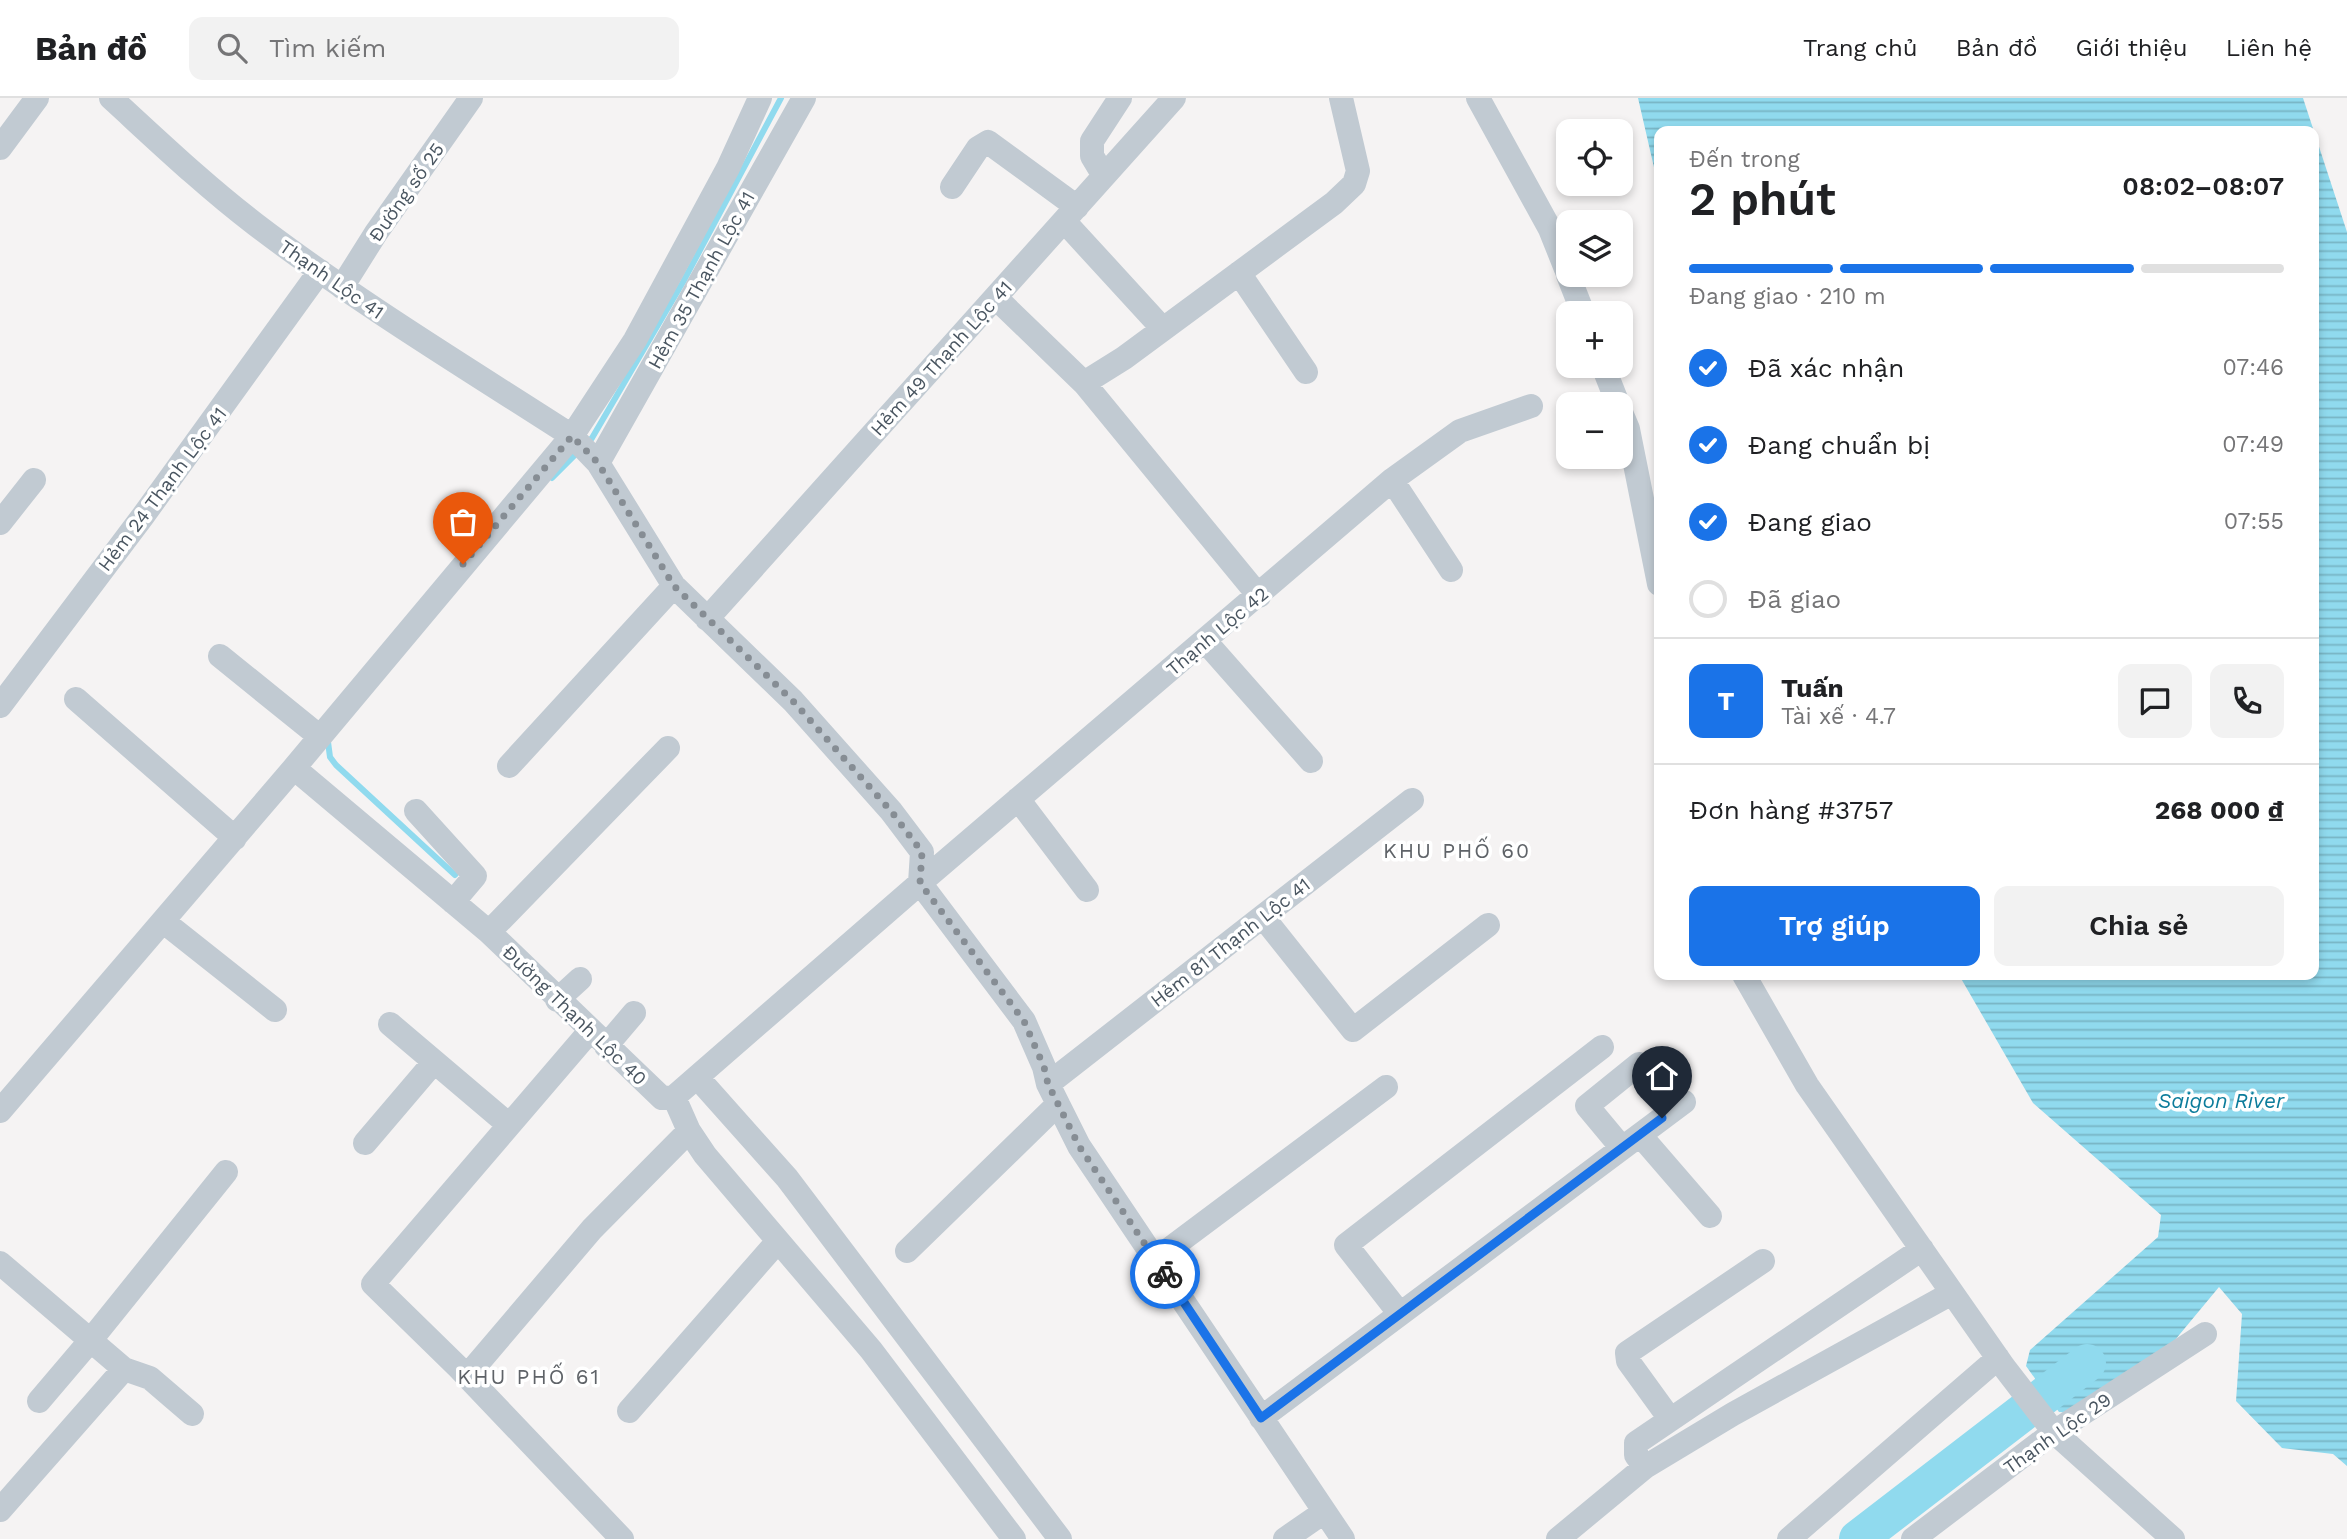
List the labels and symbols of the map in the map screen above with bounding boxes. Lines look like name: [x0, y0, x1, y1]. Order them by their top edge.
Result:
street label: Đường số 25: [364, 138, 449, 246]
street label: Hẻm 35 Thạnh Lộc 41: [643, 187, 760, 373]
street label: Thạnh Lộc 41: [275, 235, 388, 324]
street label: Hẻm 49 Thạnh Lộc 41: [866, 276, 1017, 441]
street label: Hẻm 24 Thạnh Lộc 41: [93, 403, 232, 576]
pin: [433, 492, 493, 564]
street label: Thạnh Lộc 42: [1162, 582, 1273, 681]
district label: KHU PHỐ 60: [1383, 836, 1531, 863]
street label: Hẻm 81 Thạnh Lộc 41: [1146, 873, 1315, 1012]
street label: Đường Thạnh Lộc 40: [498, 941, 652, 1090]
pin: [1632, 1046, 1692, 1118]
water label: Saigon River: [2158, 1088, 2285, 1113]
courier: [1130, 1239, 1200, 1309]
district label: KHU PHỐ 61: [457, 1362, 601, 1389]
street label: Thạnh Lộc 29: [1999, 1388, 2115, 1479]

